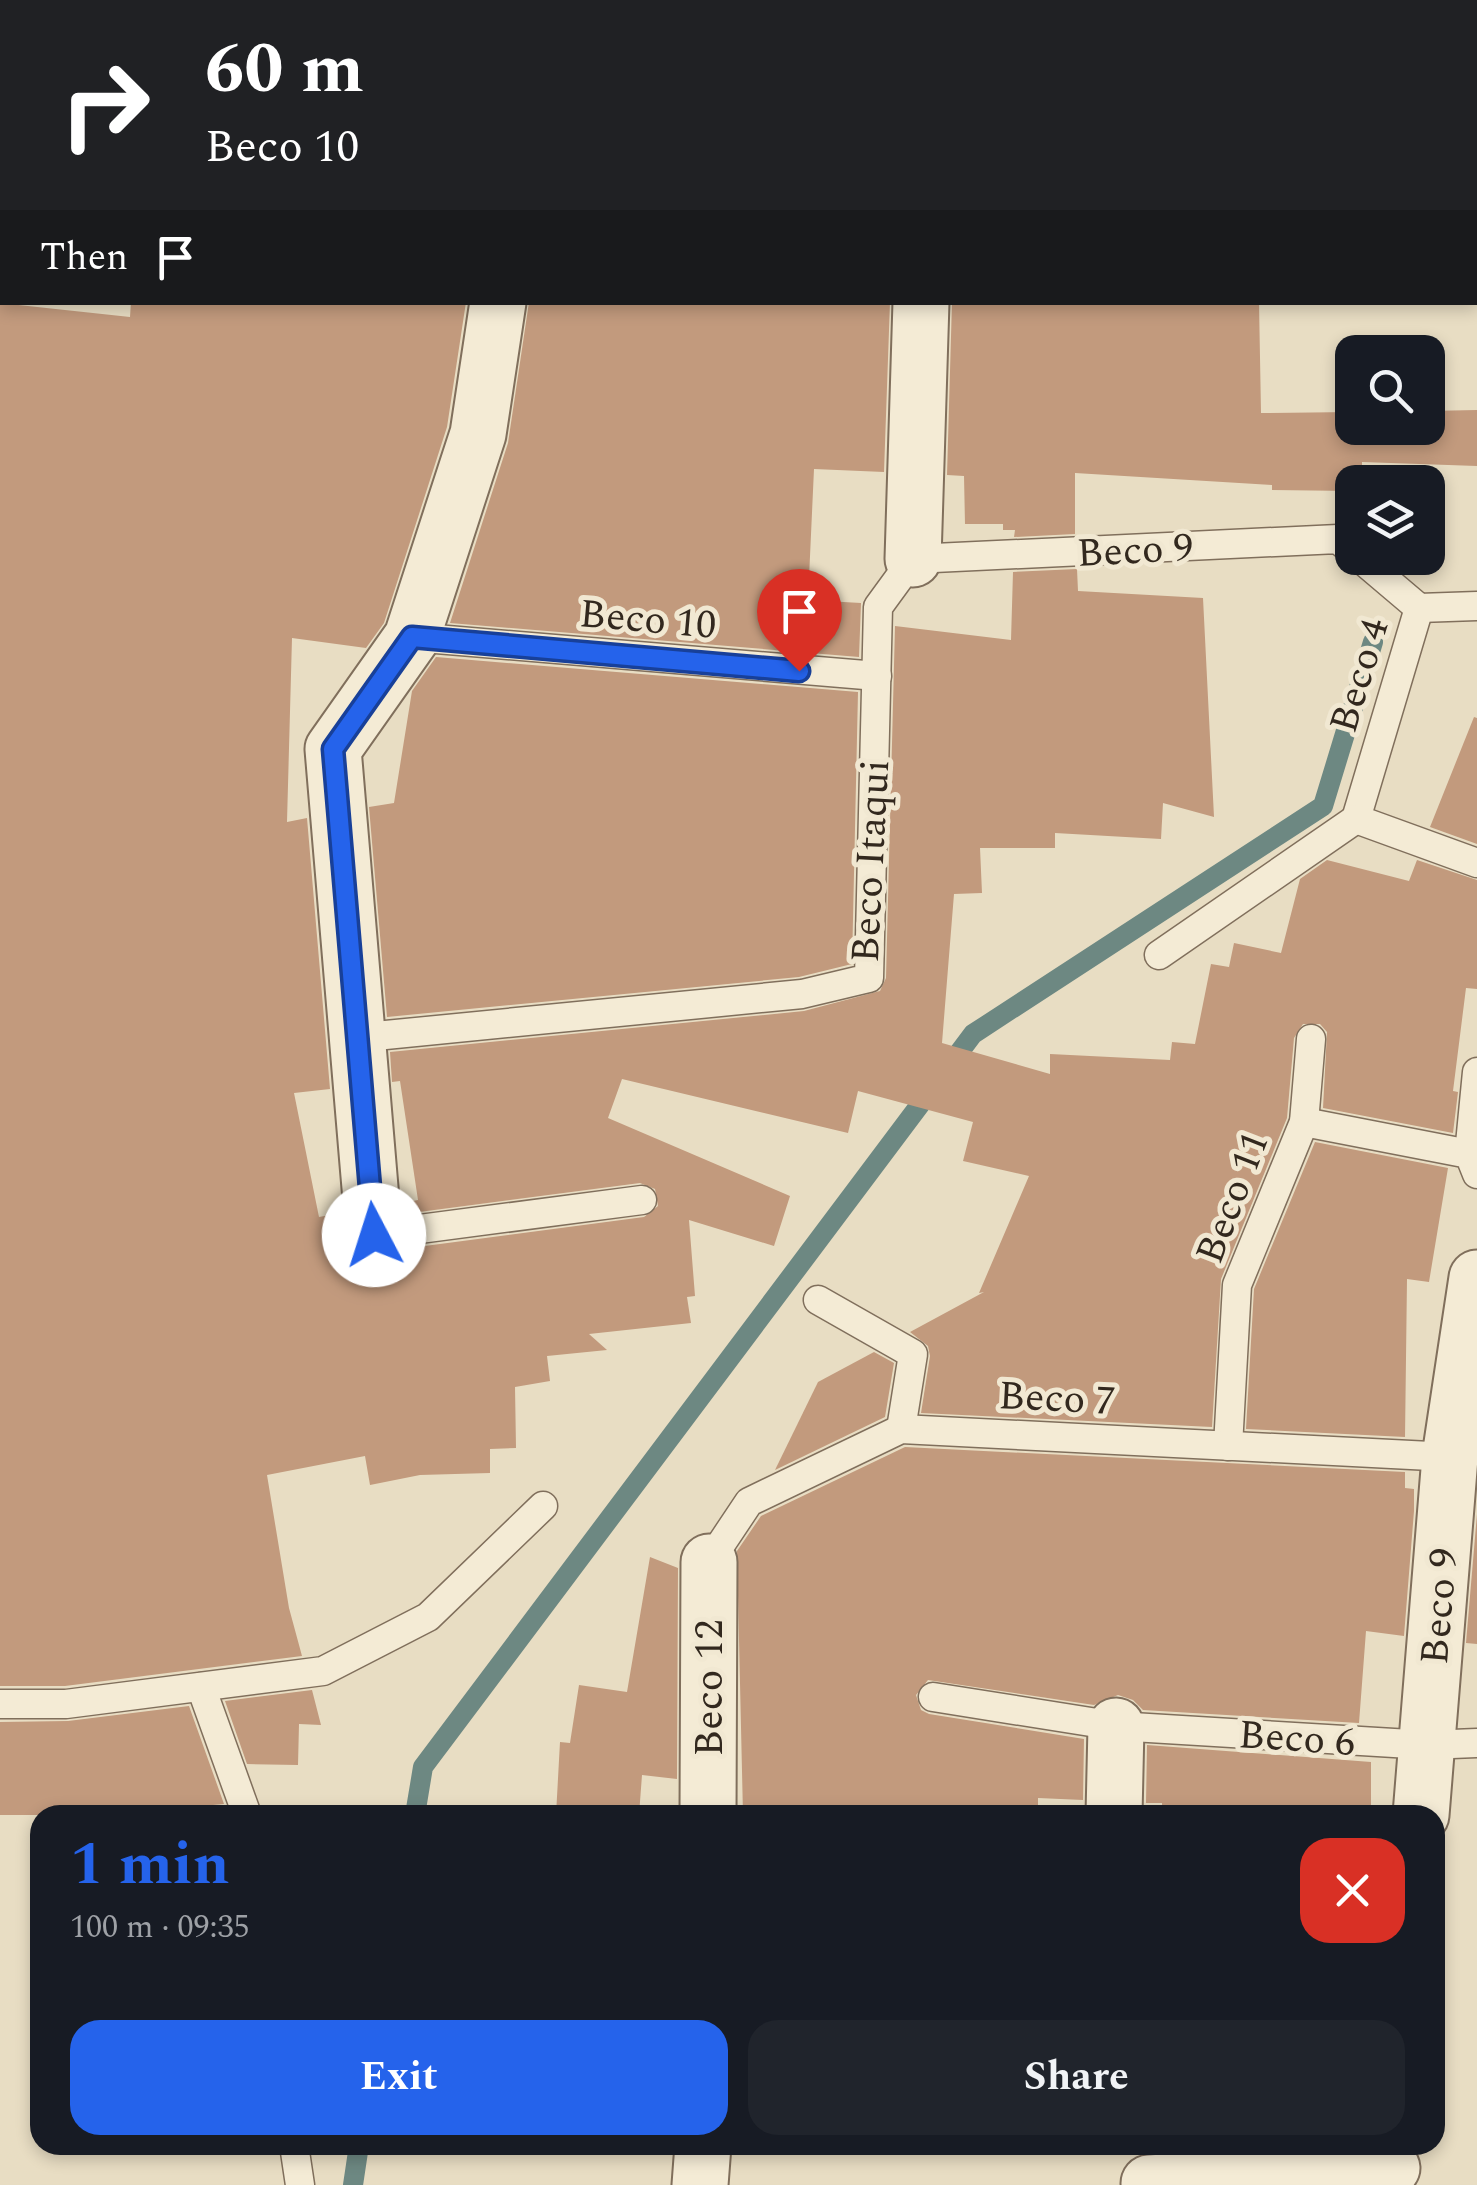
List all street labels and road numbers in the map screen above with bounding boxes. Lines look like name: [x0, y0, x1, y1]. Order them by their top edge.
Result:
street label: Beco 9: [1075, 518, 1195, 585]
street label: Beco 10: [577, 584, 719, 657]
street label: Beco 4: [1314, 611, 1407, 741]
street label: Beco Itaqui: [836, 758, 907, 964]
street label: Beco 11: [1180, 1123, 1286, 1273]
street label: Beco 7: [997, 1366, 1117, 1433]
street label: Beco 9: [1405, 1545, 1476, 1667]
street label: Beco 12: [680, 1620, 741, 1756]
street label: Beco 6: [1236, 1705, 1357, 1774]

